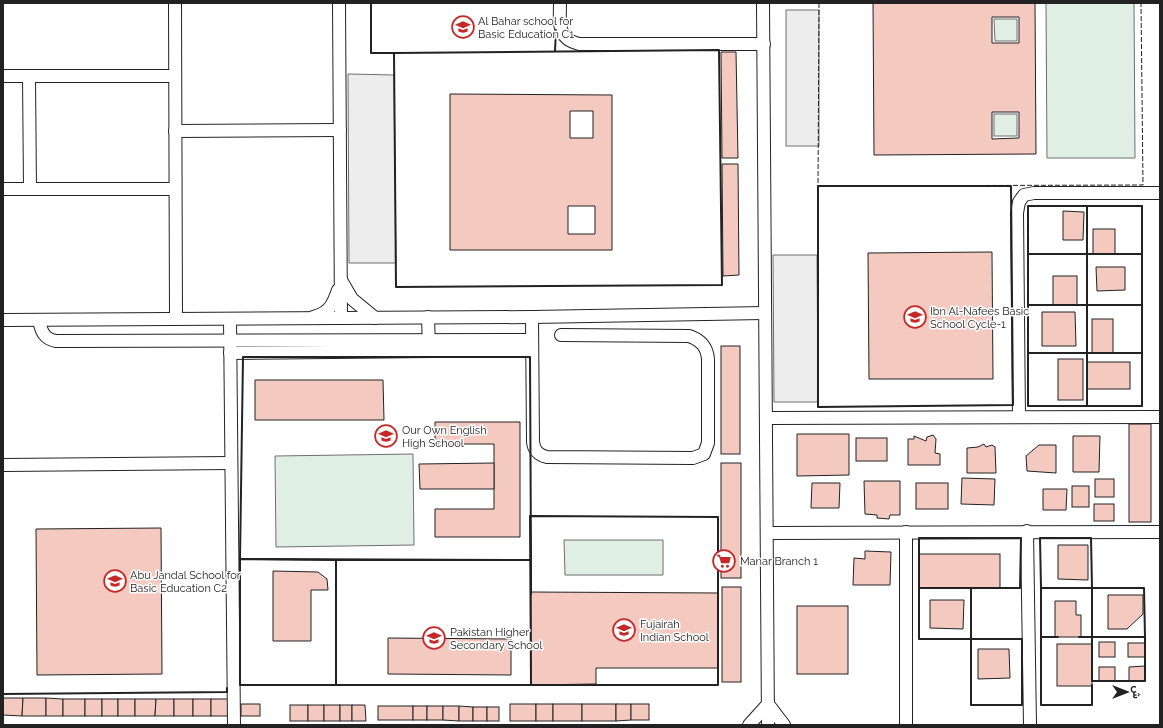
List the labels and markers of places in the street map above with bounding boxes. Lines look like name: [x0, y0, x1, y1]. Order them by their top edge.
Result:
school or university icon: Al Bahar school for Basic Education C1: [450, 14, 476, 40]
place label: Al Bahar school for Basic Education C1: [478, 15, 574, 41]
school or university icon: Ibn Al-Nafees Basic School Cycle-1: [902, 304, 928, 330]
place label: Ibn Al-Nafees Basic School Cycle-1: [930, 305, 1029, 331]
school or university icon: Our Own English High School: [373, 423, 399, 449]
place label: Our Own English High School: [402, 424, 487, 450]
supermarket icon: Manar Branch 1: [711, 548, 737, 574]
place label: Manar Branch 1: [740, 555, 818, 568]
school or university icon: Abu Jandal School for Basic Education C2: [102, 568, 128, 594]
place label: Abu Jandal School for Basic Education C2: [130, 569, 241, 595]
school or university icon: Fujairah Indian School: [611, 617, 637, 643]
place label: Fujairah Indian School: [640, 618, 709, 644]
school or university icon: Pakistan Higher Secondary School: [421, 625, 447, 651]
place label: Pakistan Higher Secondary School: [450, 626, 542, 652]

